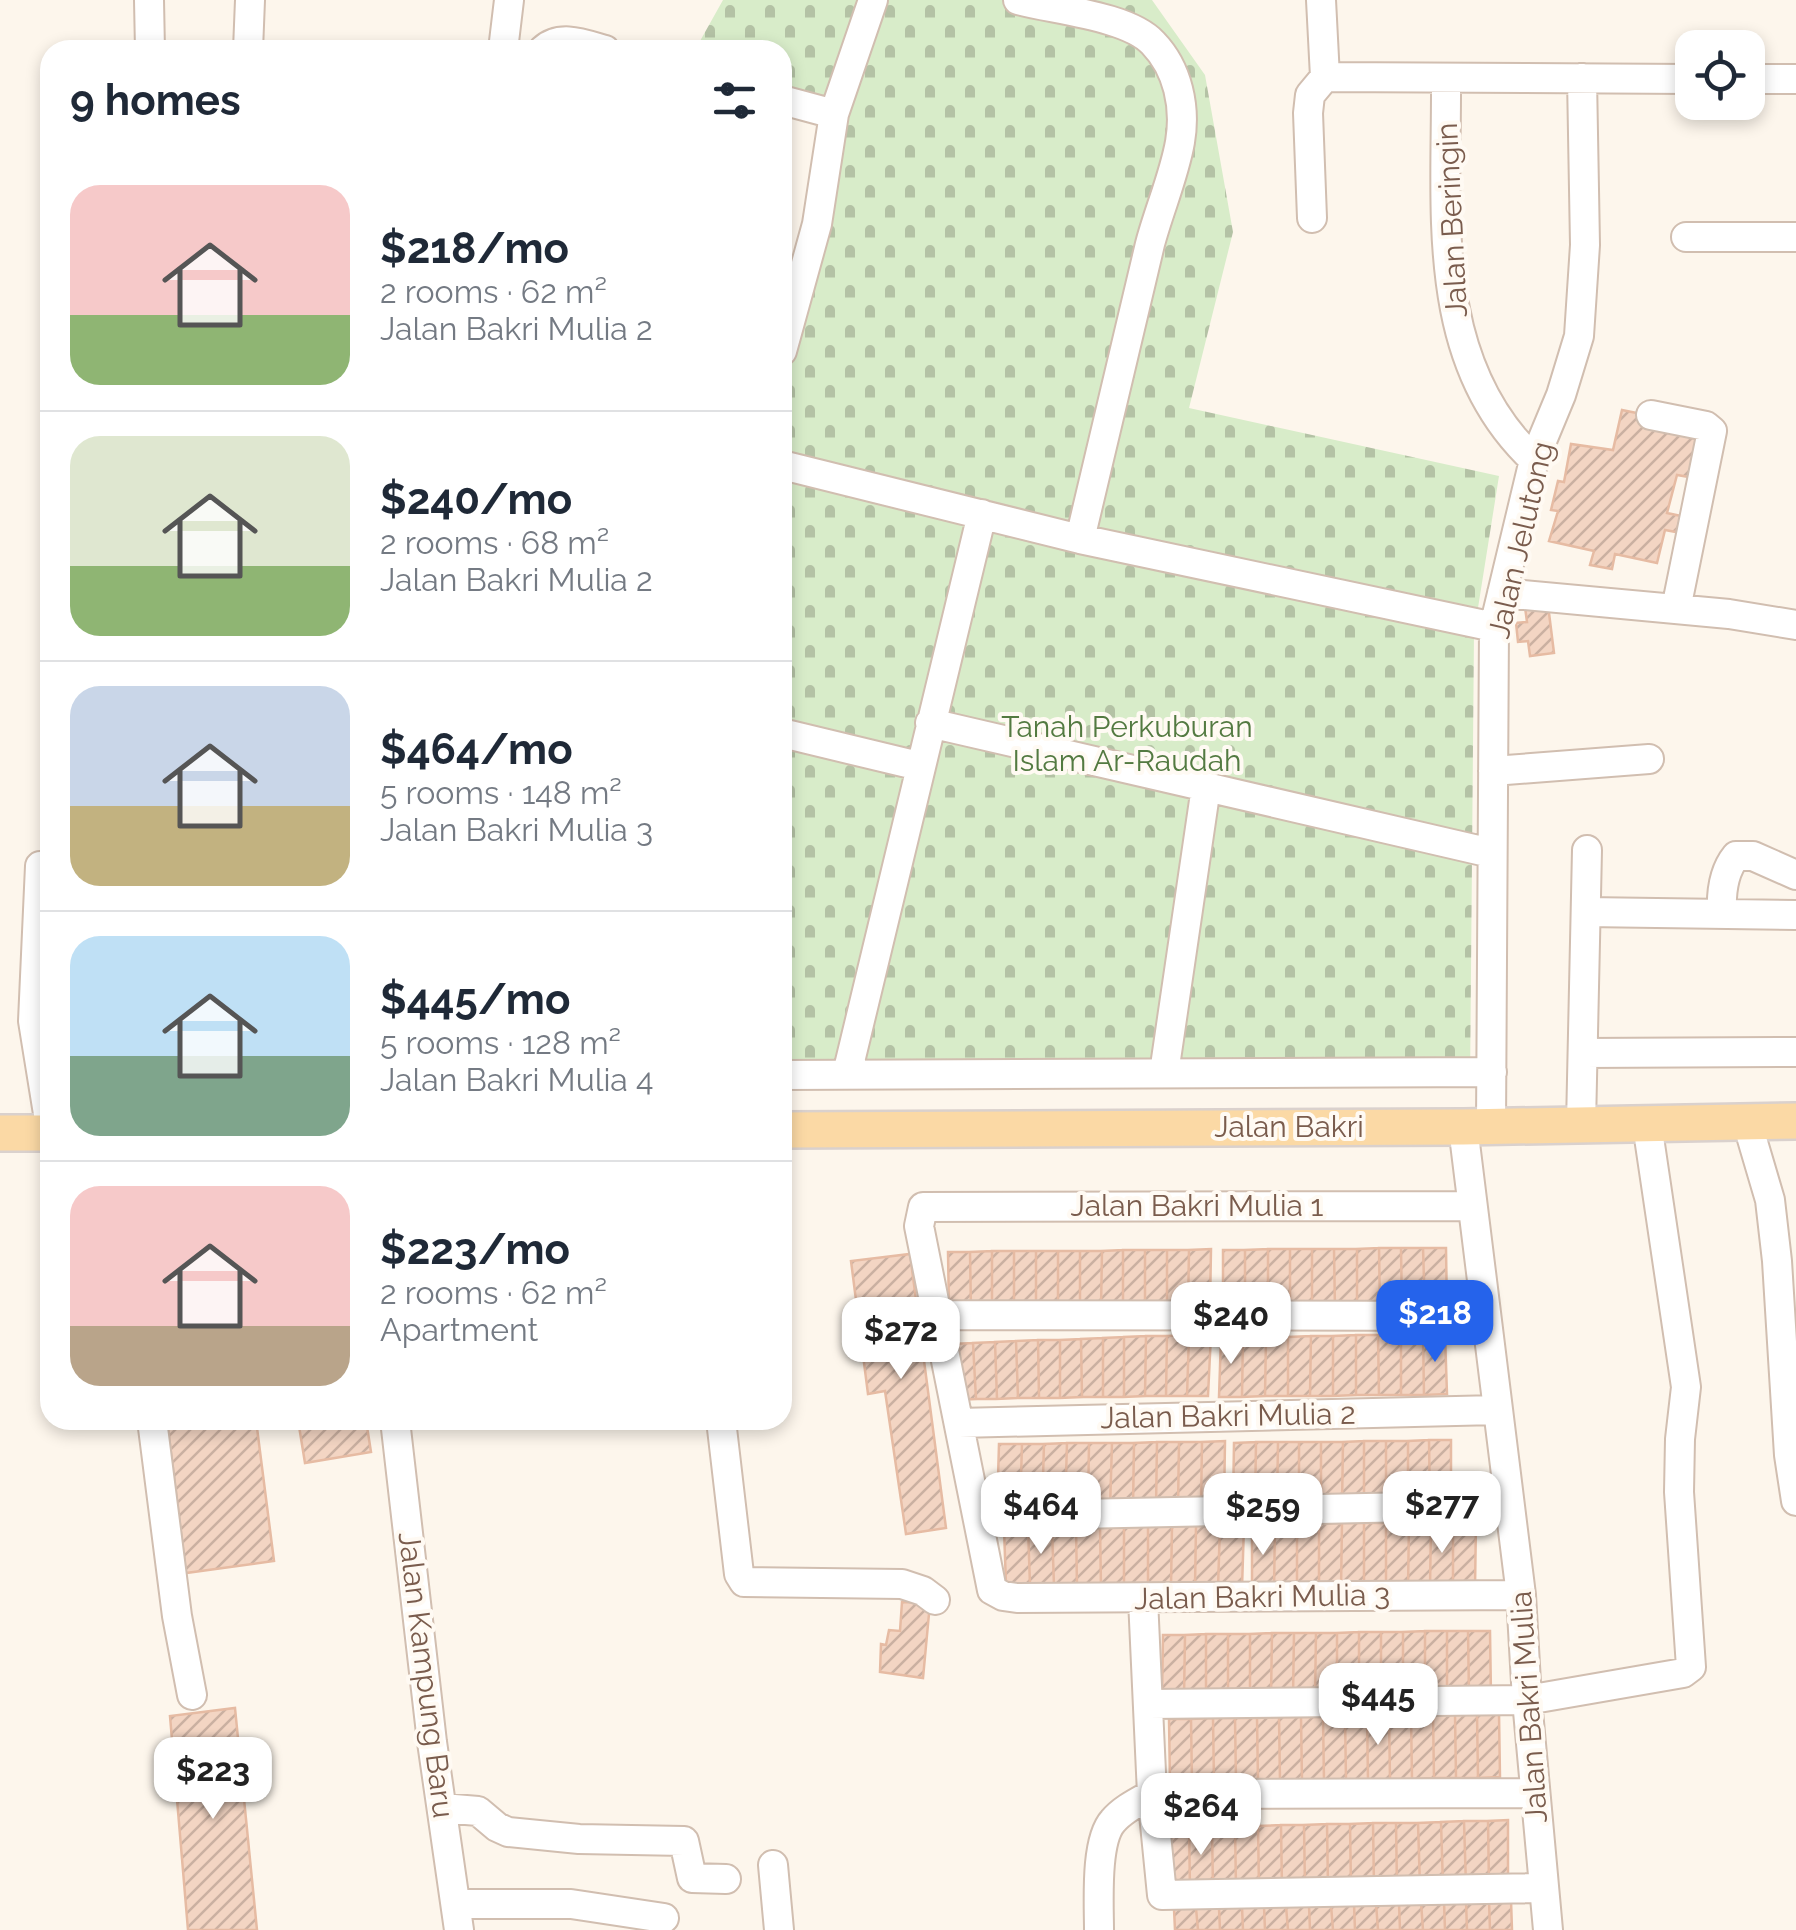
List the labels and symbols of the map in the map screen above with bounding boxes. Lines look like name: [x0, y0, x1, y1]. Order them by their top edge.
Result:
street label: Jalan Beringin: [1429, 122, 1474, 318]
street label: Jalan Jelutong: [1481, 438, 1560, 642]
park label: Tanah Perkuburan Islam Ar-Raudah: [1001, 709, 1253, 778]
street label: Jalan Bakri: [1214, 1109, 1364, 1144]
street label: Jalan Bakri Mulia 1: [1071, 1188, 1324, 1223]
pin: $218: [1376, 1280, 1494, 1365]
pin: $240: [1172, 1282, 1290, 1367]
pin: $272: [842, 1297, 960, 1382]
street label: Jalan Bakri Mulia 2: [1100, 1396, 1356, 1435]
pin: $277: [1383, 1471, 1501, 1556]
pin: $464: [982, 1472, 1100, 1557]
pin: $259: [1204, 1473, 1322, 1558]
street label: Jalan Kampung Baru: [392, 1530, 461, 1820]
street label: Jalan Bakri Mulia 3: [1134, 1577, 1390, 1616]
street label: Jalan Bakri Mulia: [1503, 1590, 1554, 1824]
pin: $445: [1319, 1663, 1437, 1748]
pin: $223: [154, 1737, 272, 1822]
pin: $264: [1142, 1773, 1260, 1858]

